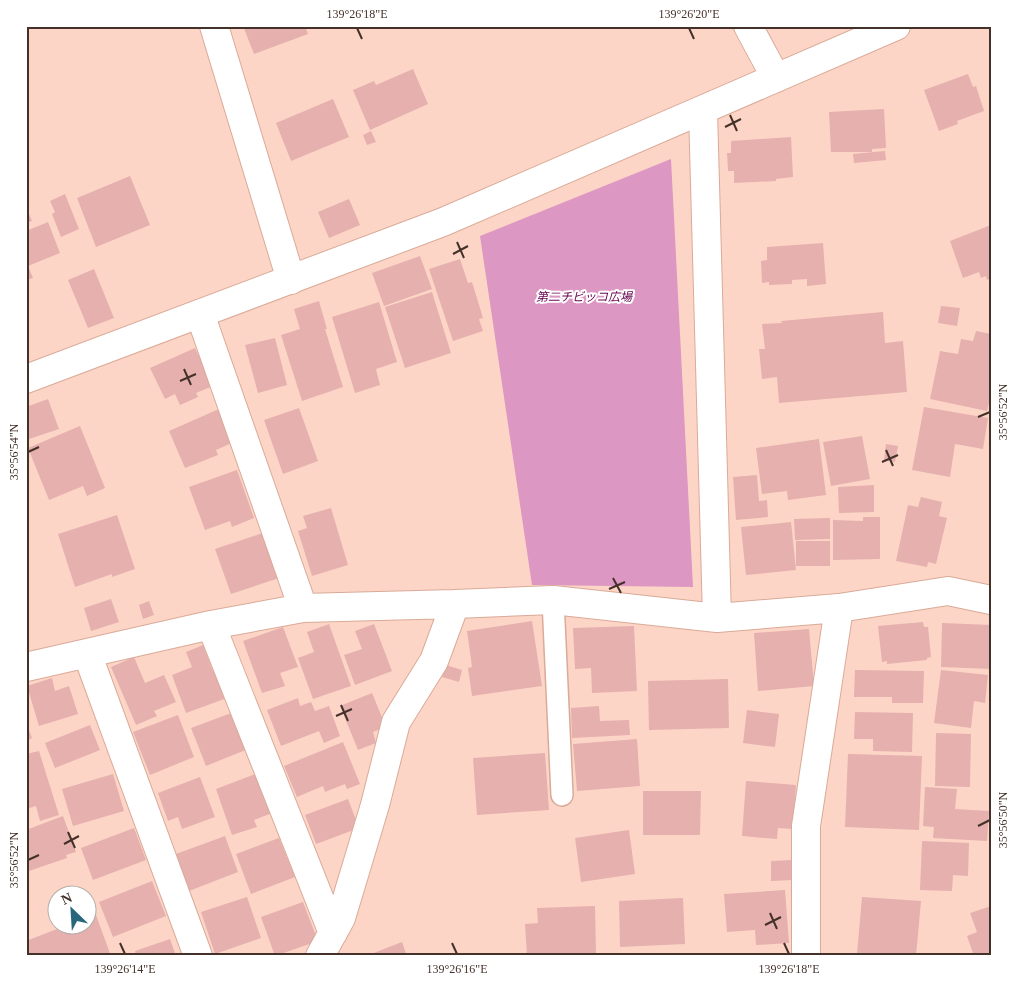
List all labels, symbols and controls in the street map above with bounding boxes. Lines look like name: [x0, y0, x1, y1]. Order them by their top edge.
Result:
text: 139°26'18"E: [326, 7, 388, 21]
text: 139°26'20"E: [658, 7, 720, 21]
park label: 第二チビッコ広場: [536, 290, 634, 304]
text: 35°56'52"N: [996, 383, 1010, 440]
text: 35°56'54"N: [7, 423, 21, 480]
text: 35°56'50"N: [996, 791, 1010, 848]
text: 35°56'52"N: [7, 831, 21, 888]
north arrow: [48, 884, 98, 934]
text: N: [59, 890, 74, 908]
text: 139°26'14"E: [94, 962, 156, 976]
text: 139°26'16"E: [426, 962, 488, 976]
text: 139°26'18"E: [758, 962, 820, 976]

